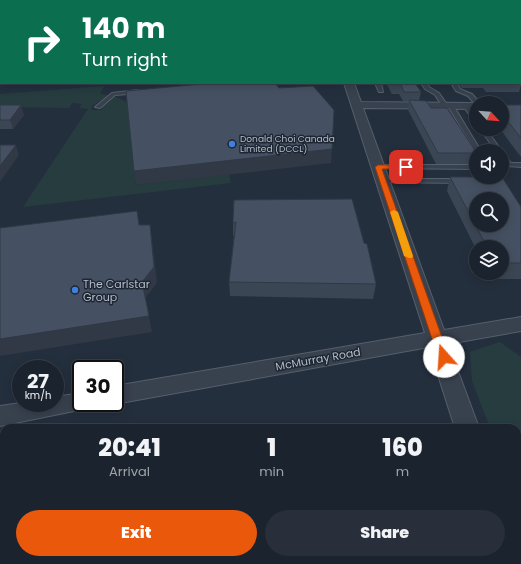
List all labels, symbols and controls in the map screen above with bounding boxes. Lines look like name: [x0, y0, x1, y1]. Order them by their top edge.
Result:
text: 140 m: [82, 9, 165, 48]
icon: right: [16, 16, 68, 68]
text: Turn right: [82, 47, 168, 72]
north arrow: [469, 96, 509, 136]
map controls: [469, 96, 509, 280]
place label: Donald Choi Canada Limited (DCCL): [240, 133, 335, 155]
marker: Donald Choi Canada Limited (DCCL): [227, 139, 237, 149]
button: sound: [469, 144, 509, 184]
pin: [389, 150, 423, 184]
icon: arrive: [395, 156, 417, 178]
button: search: [469, 192, 509, 232]
button: layers: [469, 240, 509, 280]
place label: The Carlstar Group: [83, 276, 150, 305]
marker: The Carlstar Group: [70, 285, 80, 295]
position arrow: [423, 336, 465, 378]
street label: McMurray Road: [274, 344, 362, 374]
speed limit sign: 30: [72, 360, 124, 412]
text: 27: [27, 367, 49, 395]
text: km/h: [25, 388, 51, 403]
text: 20:41: [98, 431, 161, 464]
text: 1: [267, 431, 276, 464]
text: 160: [382, 431, 423, 464]
text: Arrival: [109, 462, 150, 481]
text: min: [259, 462, 284, 481]
text: m: [396, 462, 409, 481]
button: Exit: [16, 510, 257, 556]
button: Share: [265, 510, 505, 556]

